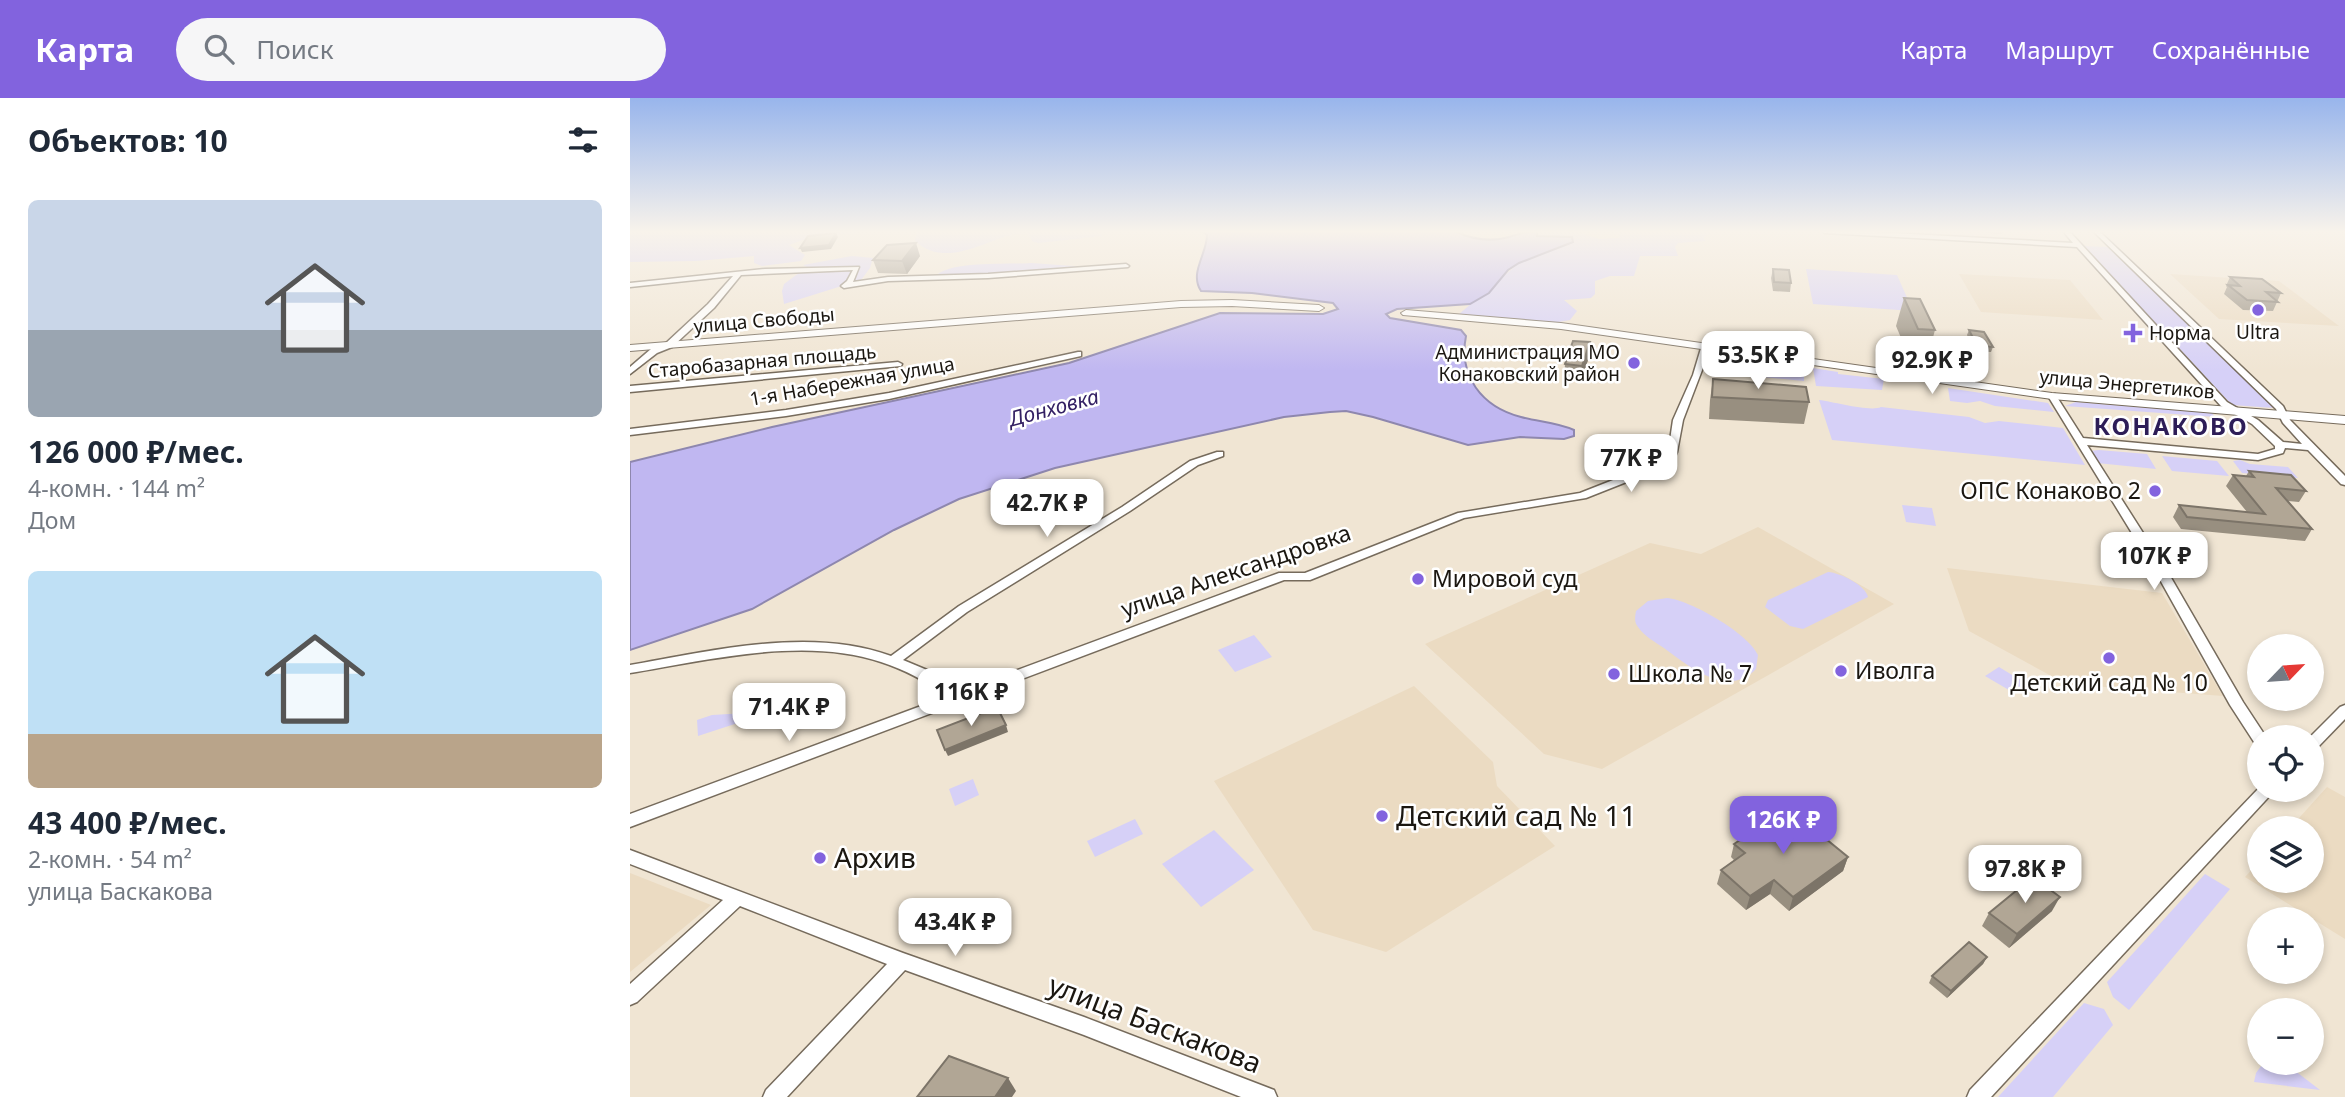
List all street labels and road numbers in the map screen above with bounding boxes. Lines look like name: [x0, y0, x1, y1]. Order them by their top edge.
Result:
street label: улица Свободы: [692, 301, 836, 339]
street label: Старобазарная площадь: [647, 338, 877, 384]
street label: 1-я Набережная улица: [748, 350, 956, 412]
street label: улица Энергетиков: [2038, 363, 2216, 405]
street label: улица Александровка: [1116, 516, 1355, 624]
street label: улица Баскакова: [1043, 965, 1267, 1081]

